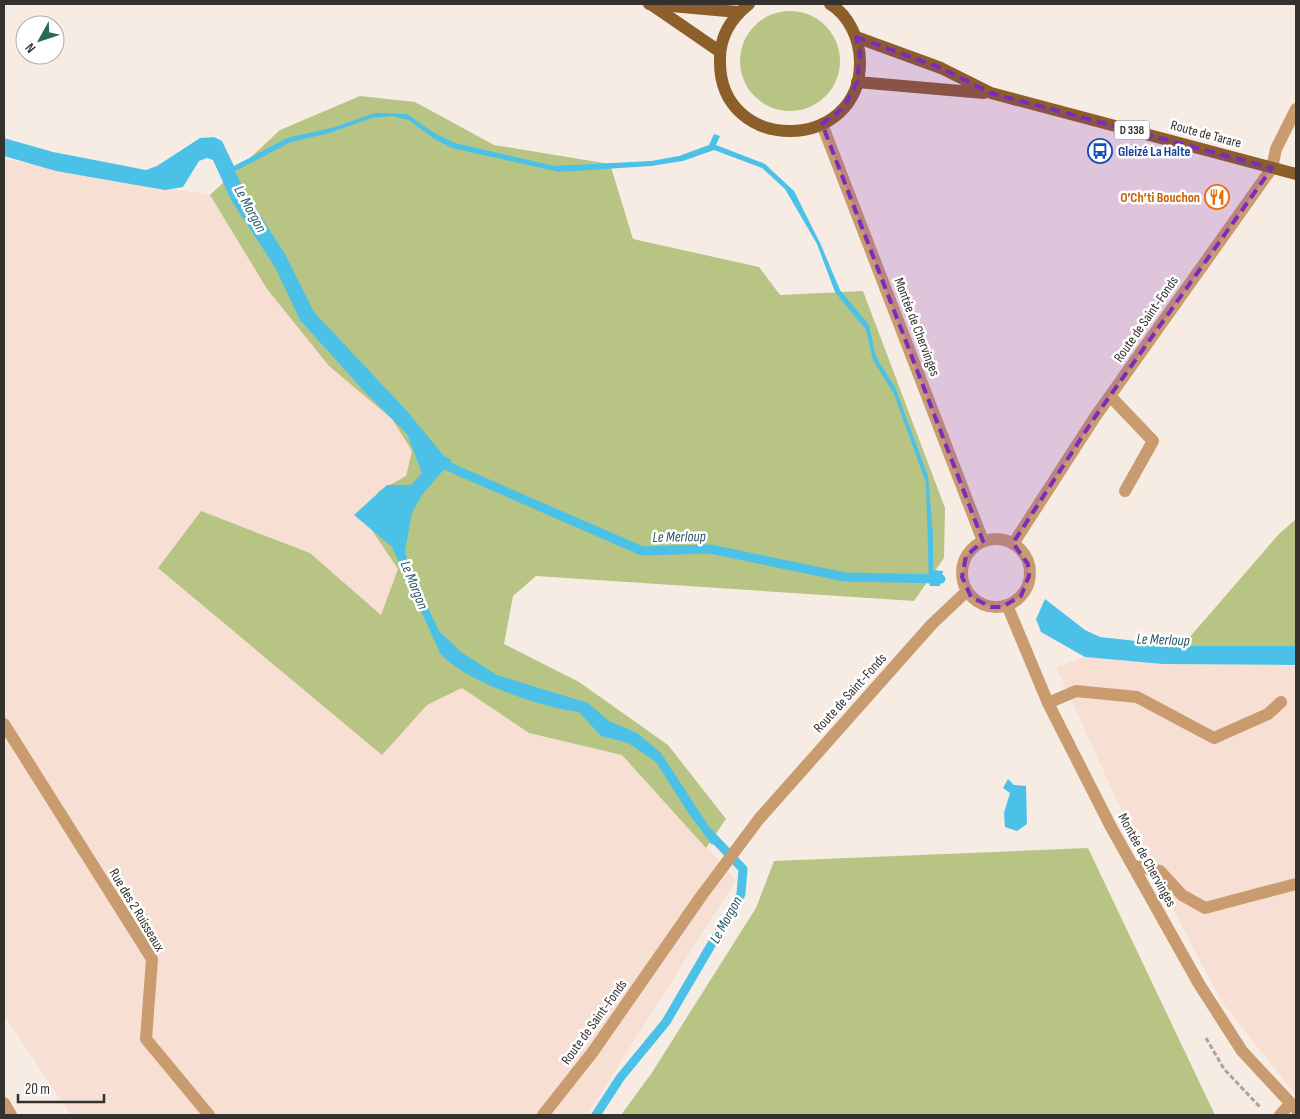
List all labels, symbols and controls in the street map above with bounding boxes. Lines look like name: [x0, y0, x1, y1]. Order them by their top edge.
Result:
north arrow: [15, 15, 65, 65]
text: N: [22, 40, 39, 56]
street label: Route de Tarare: [1169, 116, 1243, 152]
road number: D 338: [1114, 120, 1150, 140]
bus stop icon: Gleizé La Halte: [1087, 138, 1113, 164]
place label: Gleizé La Halte: [1118, 143, 1190, 160]
water label: Le Morgon: [229, 182, 271, 236]
restaurant icon: O’Ch’ti Bouchon: [1204, 184, 1230, 210]
place label: O’Ch’ti Bouchon: [1120, 189, 1200, 206]
street label: Route de Saint-Fonds: [1110, 273, 1182, 365]
street label: Montée de Chervinges: [890, 275, 944, 379]
water label: Le Merloup: [652, 527, 706, 547]
water label: Le Morgon: [396, 558, 432, 612]
water label: Le Merloup: [1136, 630, 1190, 650]
street label: Route de Saint-Fonds: [810, 650, 890, 736]
street label: Montée de Chervinges: [1114, 810, 1180, 910]
street label: Rue des 2 Ruisseaux: [106, 865, 169, 955]
water label: Le Morgon: [705, 893, 747, 947]
street label: Route de Saint-Fonds: [557, 976, 631, 1068]
scale bar: [18, 1072, 104, 1104]
text: 20 m: [25, 1080, 50, 1099]

